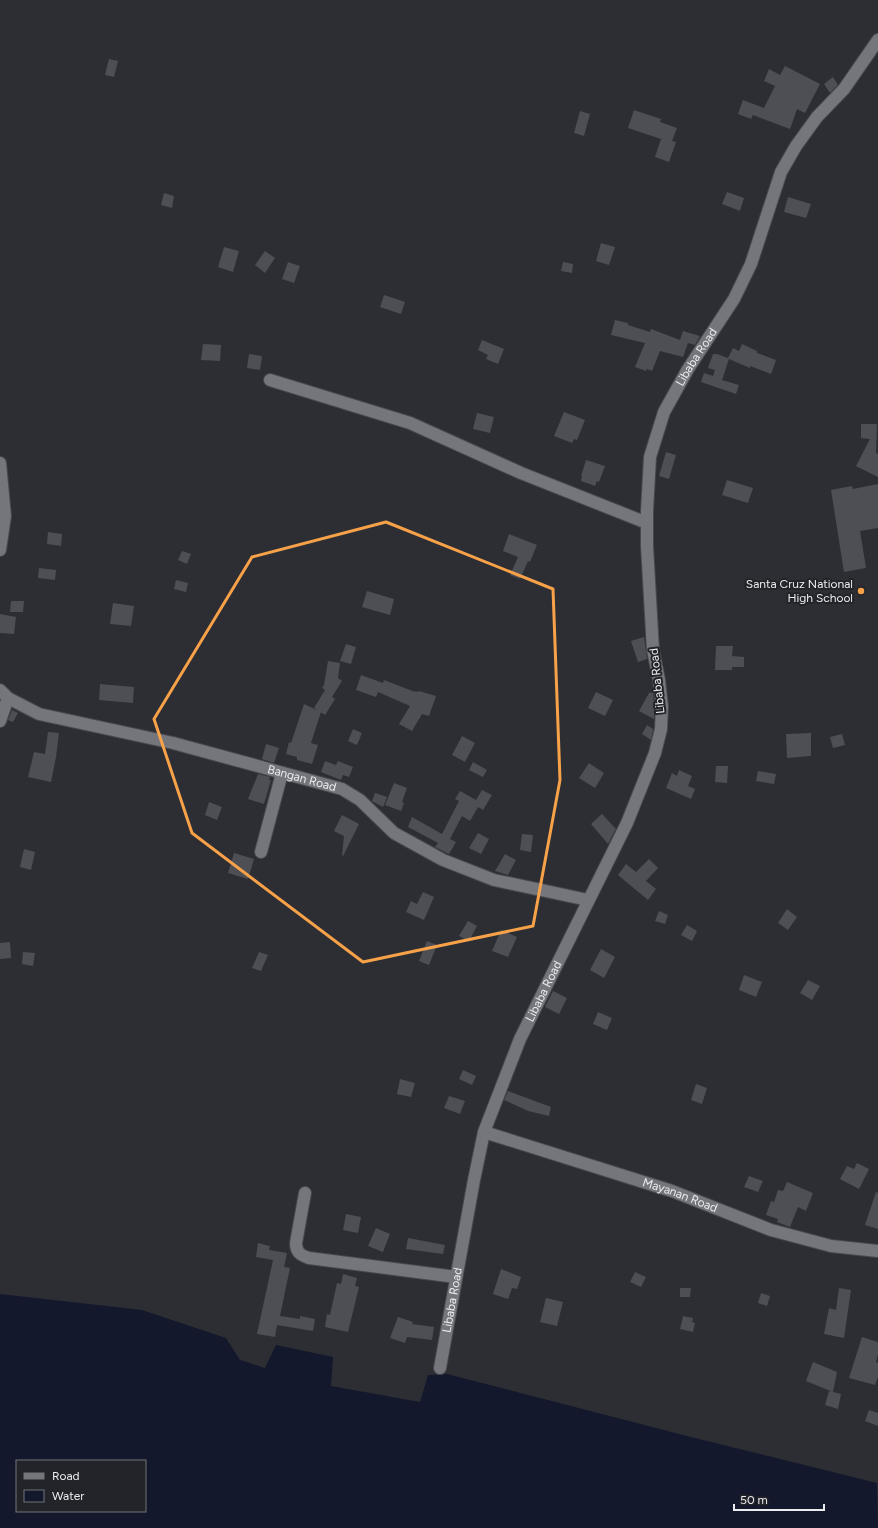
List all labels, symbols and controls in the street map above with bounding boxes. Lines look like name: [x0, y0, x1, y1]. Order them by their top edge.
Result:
street label: Libaba Road: [673, 325, 720, 388]
place label: Santa Cruz National High School: [746, 577, 853, 605]
marker: Santa Cruz National High School: [856, 586, 866, 596]
street label: Libaba Road: [647, 647, 667, 715]
street label: Bangan Road: [266, 762, 338, 794]
street label: Libaba Road: [523, 959, 565, 1024]
street label: Mayanan Road: [641, 1175, 719, 1215]
street label: Libaba Road: [440, 1266, 465, 1334]
legend: [16, 1460, 146, 1512]
text: Road: [52, 1469, 80, 1483]
scale bar: [734, 1486, 824, 1512]
text: Water: [52, 1489, 84, 1503]
text: 50 m: [740, 1493, 768, 1507]

